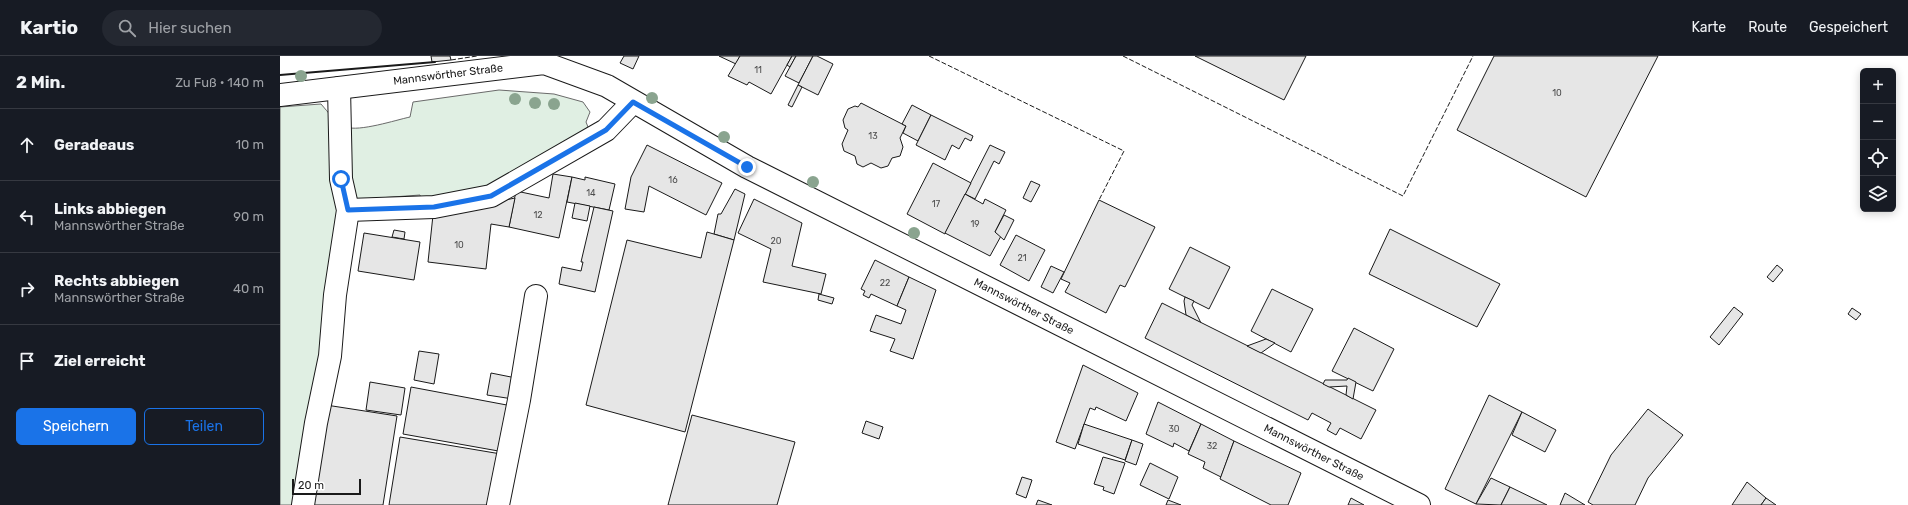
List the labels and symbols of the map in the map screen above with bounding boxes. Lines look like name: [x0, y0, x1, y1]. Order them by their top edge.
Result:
street label: Mannswörther Straße: [392, 61, 504, 88]
house number: 11: [754, 65, 762, 75]
house number: 10: [1552, 88, 1562, 98]
house number: 13: [868, 131, 878, 141]
route end: [738, 158, 756, 176]
route start: [332, 170, 350, 188]
house number: 16: [668, 175, 678, 185]
house number: 14: [586, 188, 596, 198]
house number: 17: [932, 199, 941, 209]
house number: 12: [533, 210, 543, 220]
house number: 19: [970, 219, 980, 229]
house number: 20: [771, 236, 782, 246]
house number: 10: [454, 240, 464, 250]
house number: 21: [1017, 253, 1027, 263]
street label: Mannswörther Straße: [972, 276, 1076, 337]
house number: 22: [880, 278, 890, 288]
street label: Mannswörther Straße: [1262, 422, 1366, 483]
house number: 30: [1168, 424, 1180, 434]
house number: 32: [1207, 441, 1217, 451]
scale bar: [292, 477, 361, 496]

